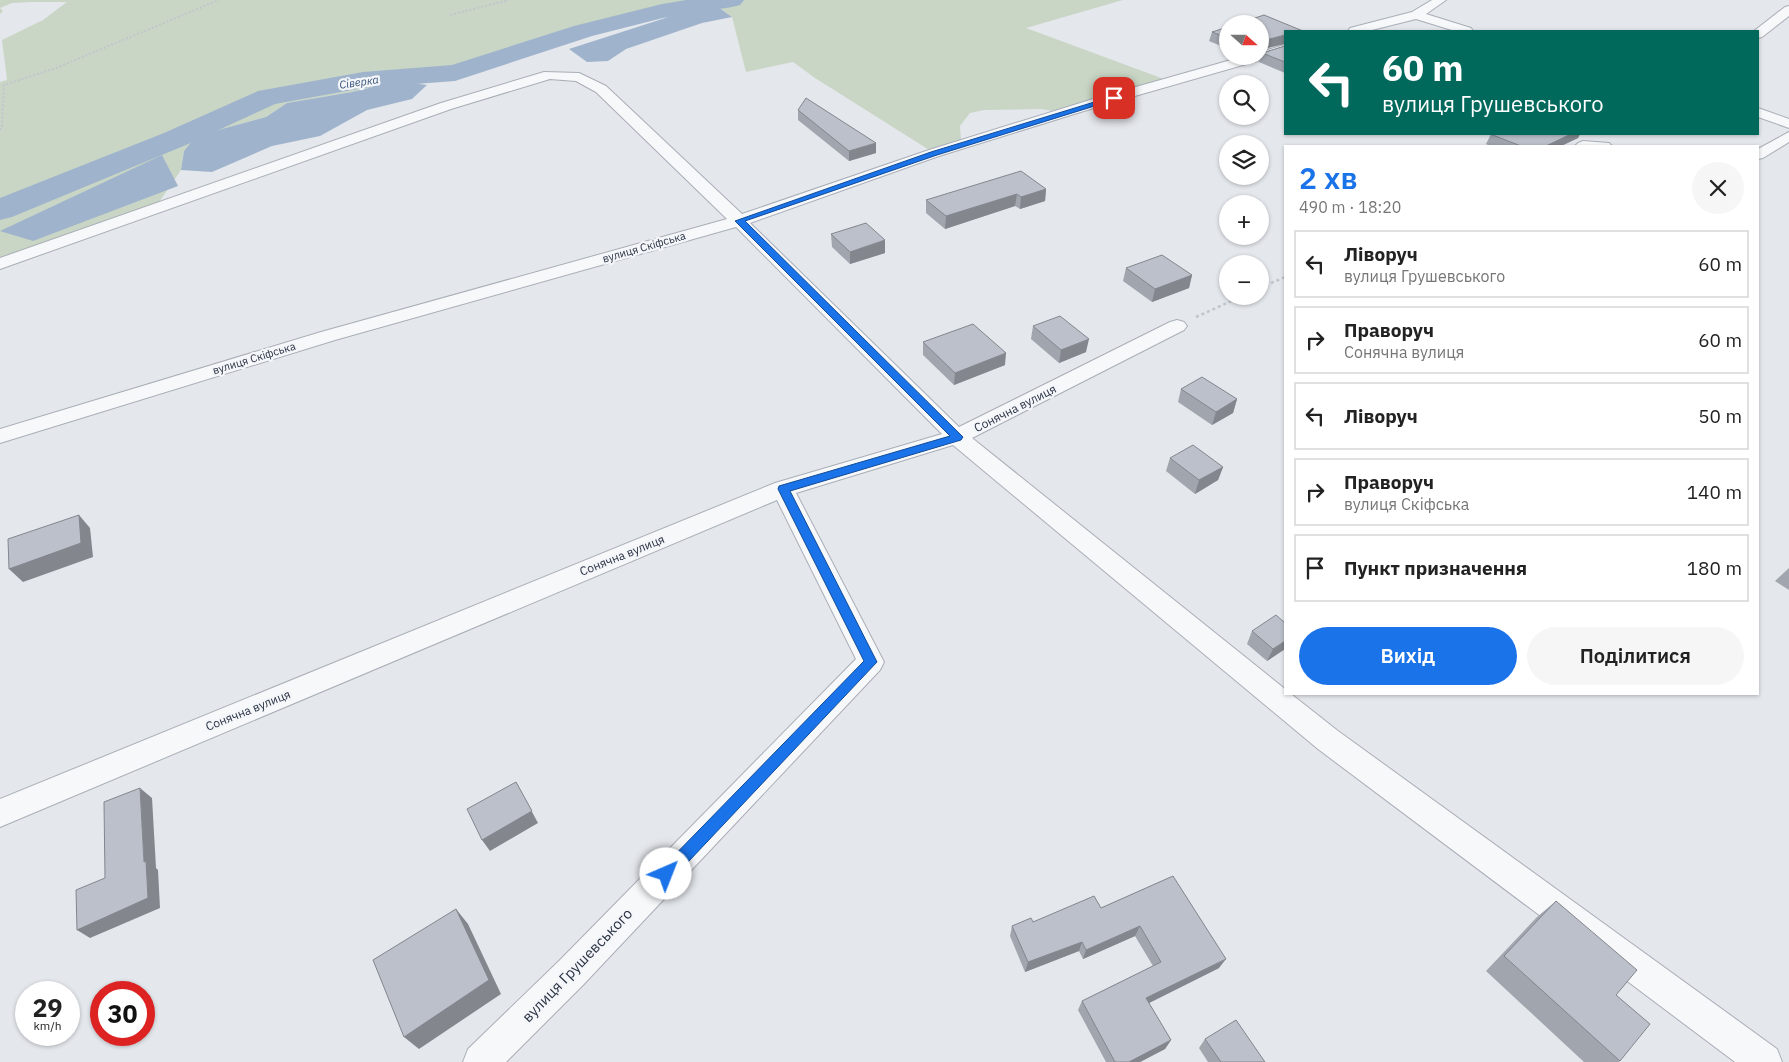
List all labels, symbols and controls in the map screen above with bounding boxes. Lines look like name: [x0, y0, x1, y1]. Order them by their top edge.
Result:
north arrow: [1219, 15, 1269, 65]
map controls: [1219, 15, 1269, 305]
text: 60 m: [1382, 45, 1464, 91]
icon: left: [1299, 50, 1364, 115]
water label: Сіверка: [339, 72, 379, 92]
button: search: [1219, 75, 1269, 125]
pin: [1093, 77, 1135, 119]
icon: arrive: [1100, 84, 1128, 112]
text: вулиця Грушевського: [1382, 89, 1604, 118]
button: layers: [1219, 135, 1269, 185]
text: 2 хв: [1299, 158, 1358, 197]
button: close: [1692, 162, 1744, 214]
button: +: [1219, 195, 1269, 245]
text: 490 m · 18:20: [1299, 197, 1401, 217]
street label: вулиця Скіфська: [601, 228, 687, 266]
text: Ліворуч: [1344, 242, 1418, 266]
icon: left: [1301, 250, 1329, 278]
text: 60 m: [1698, 252, 1742, 276]
button: −: [1219, 255, 1269, 305]
text: вулиця Грушевського: [1344, 266, 1505, 286]
text: Праворуч: [1344, 318, 1434, 342]
icon: right: [1301, 326, 1329, 354]
text: 60 m: [1698, 328, 1742, 352]
street label: вулиця Скіфська: [211, 339, 297, 377]
text: Сонячна вулиця: [1344, 342, 1464, 362]
street label: Сонячна вулиця: [971, 381, 1059, 435]
icon: left: [1301, 402, 1329, 430]
text: Ліворуч: [1344, 404, 1418, 428]
text: 50 m: [1698, 404, 1742, 428]
text: Праворуч: [1344, 470, 1434, 494]
icon: right: [1301, 478, 1329, 506]
text: 140 m: [1687, 480, 1742, 504]
text: вулиця Скіфська: [1344, 494, 1469, 514]
street label: Сонячна вулиця: [577, 531, 667, 579]
icon: arrive: [1301, 554, 1329, 582]
text: Пункт призначення: [1344, 556, 1527, 580]
text: 180 m: [1687, 556, 1742, 580]
button: Вихід: [1299, 627, 1517, 685]
button: Поділитися: [1527, 627, 1744, 685]
street label: Сонячна вулиця: [203, 686, 293, 734]
position arrow: [639, 847, 691, 899]
street label: вулиця Грушевського: [518, 904, 636, 1026]
speed limit sign: 30: [90, 981, 155, 1046]
text: 29: [32, 991, 63, 1024]
text: km/h: [33, 1018, 62, 1033]

